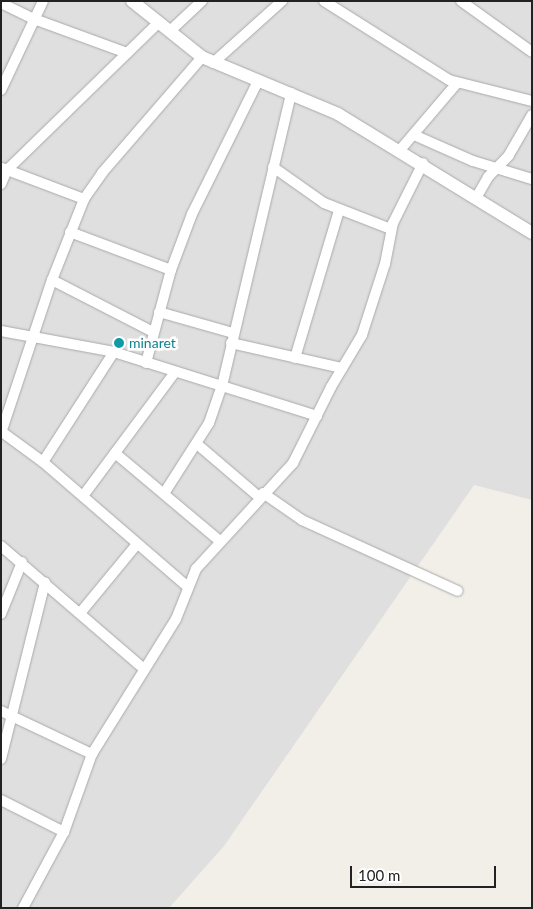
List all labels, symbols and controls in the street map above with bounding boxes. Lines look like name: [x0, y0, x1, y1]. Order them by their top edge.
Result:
place label: minaret: [129, 335, 176, 351]
marker: minaret: [113, 337, 125, 349]
scale bar: [353, 856, 499, 888]
text: 100 m: [358, 866, 400, 884]

